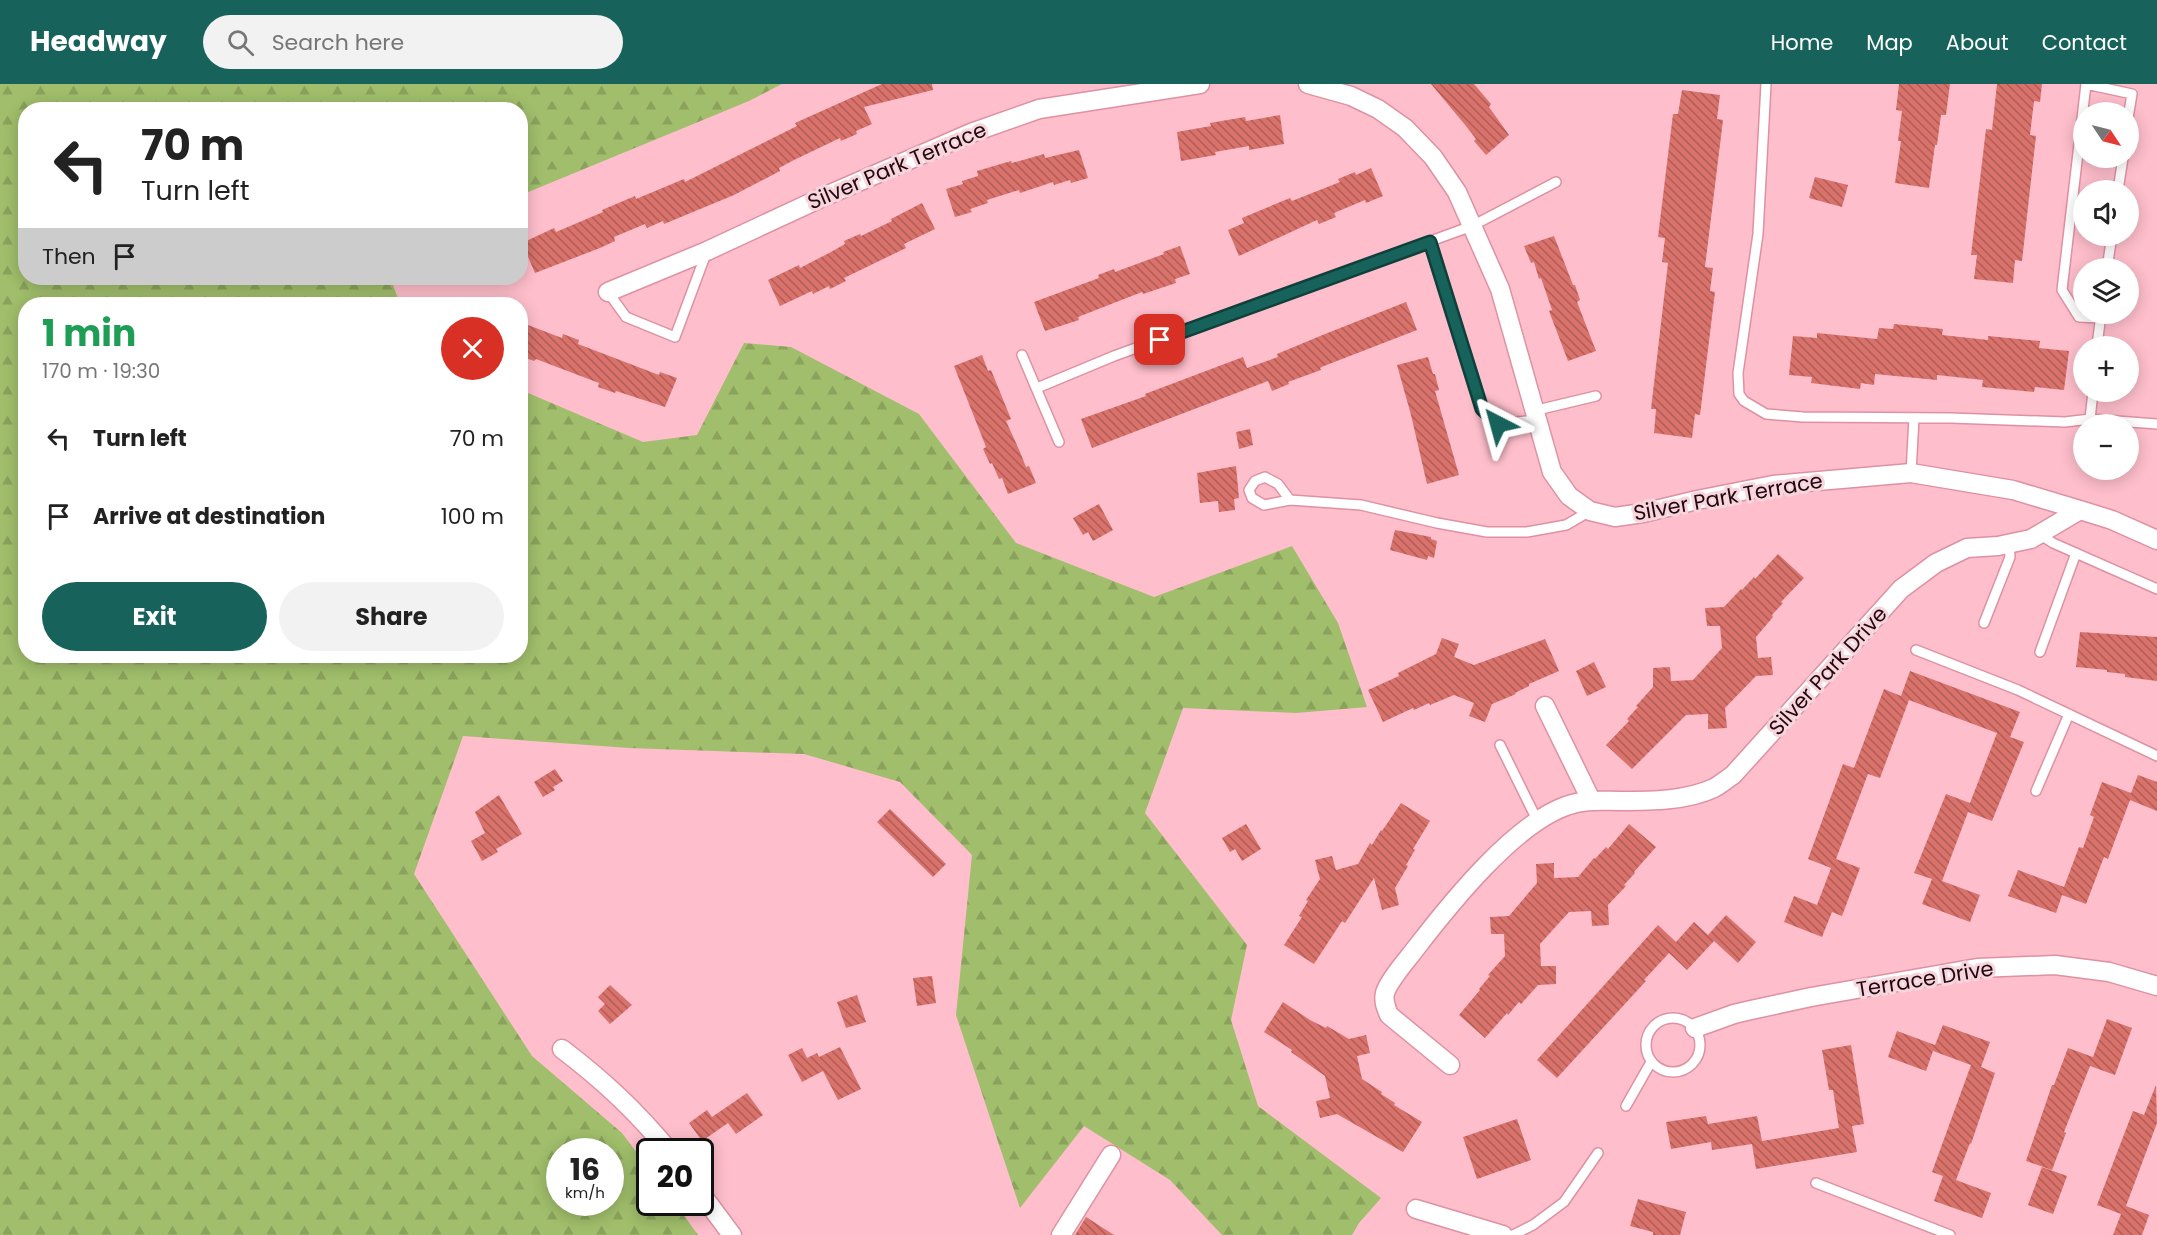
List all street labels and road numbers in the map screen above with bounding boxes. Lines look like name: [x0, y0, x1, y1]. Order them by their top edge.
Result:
street label: Silver Park Terrace: [803, 115, 991, 216]
street label: Silver Park Terrace: [1631, 466, 1825, 527]
street label: Silver Park Drive: [1762, 600, 1893, 741]
street label: Terrace Drive: [1854, 953, 1995, 1004]

